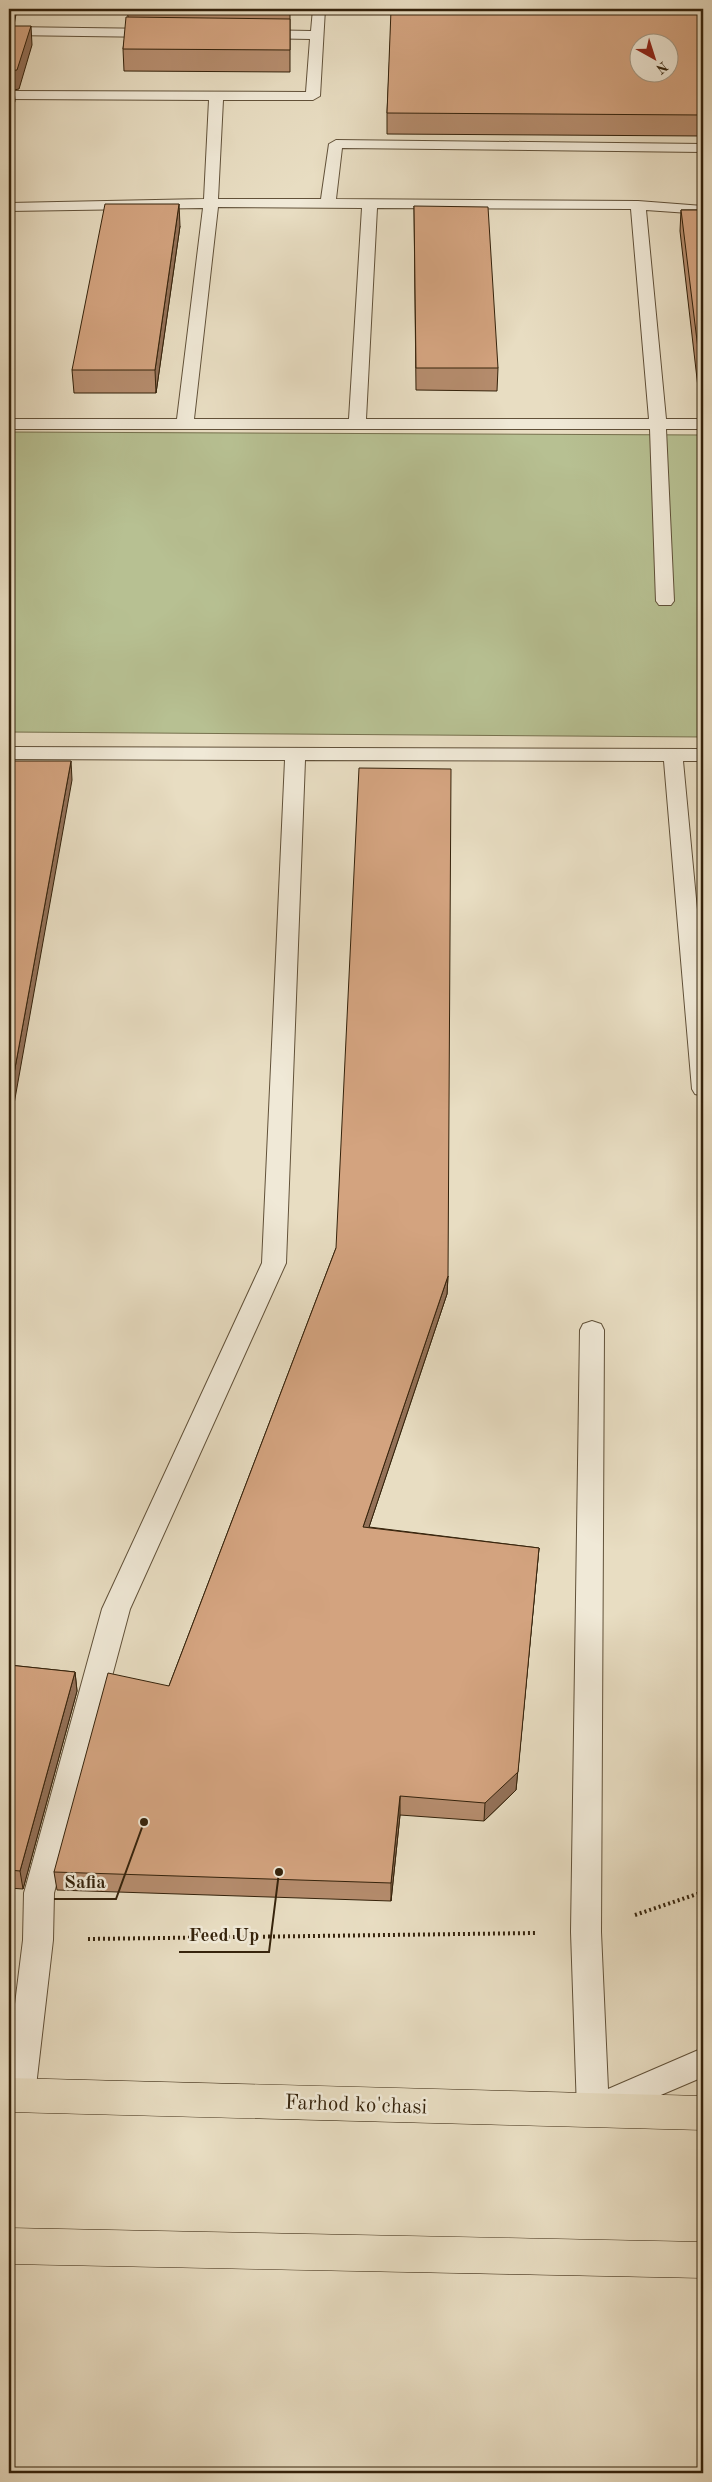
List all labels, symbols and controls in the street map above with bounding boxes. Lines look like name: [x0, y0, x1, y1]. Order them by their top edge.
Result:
north arrow: [630, 32, 680, 82]
text: N: [653, 59, 670, 76]
callout: Safia: [54, 1865, 116, 1899]
text: Safia: [64, 1874, 106, 1893]
callout: Feed Up: [179, 1918, 269, 1952]
text: Feed Up: [189, 1927, 259, 1946]
street label: Farhod ko'chasi: [284, 2093, 428, 2118]

